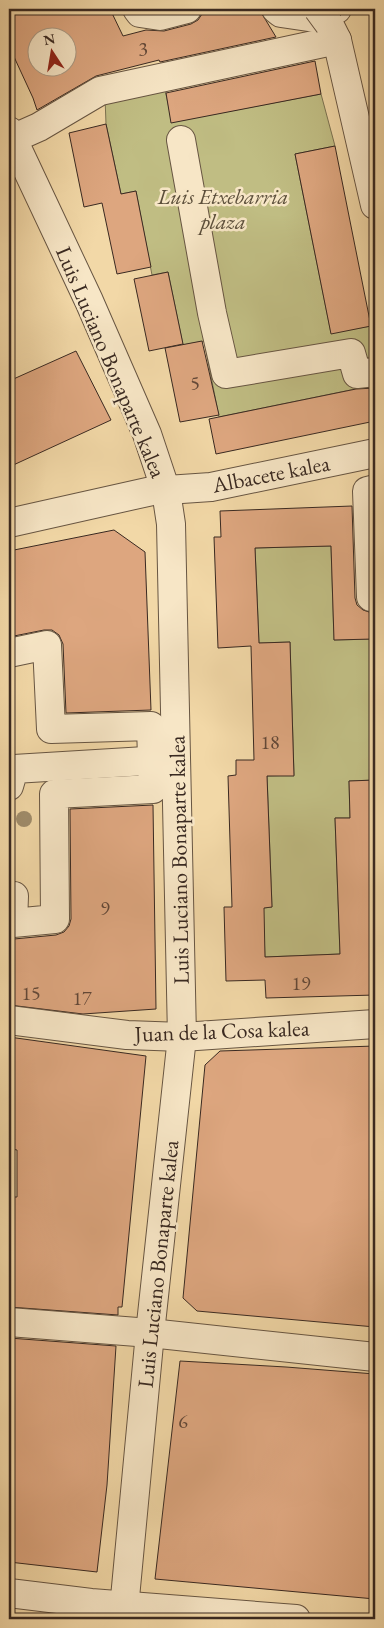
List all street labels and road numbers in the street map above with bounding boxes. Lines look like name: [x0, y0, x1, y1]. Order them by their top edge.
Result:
street label: Luis Luciano Bonaparte kalea: [49, 242, 173, 482]
street label: Albacete kalea: [209, 448, 332, 500]
street label: Luis Luciano Bonaparte kalea: [162, 735, 196, 985]
street label: Juan de la Cosa kalea: [132, 1013, 310, 1049]
street label: Luis Luciano Bonaparte kalea: [131, 1139, 185, 1389]

